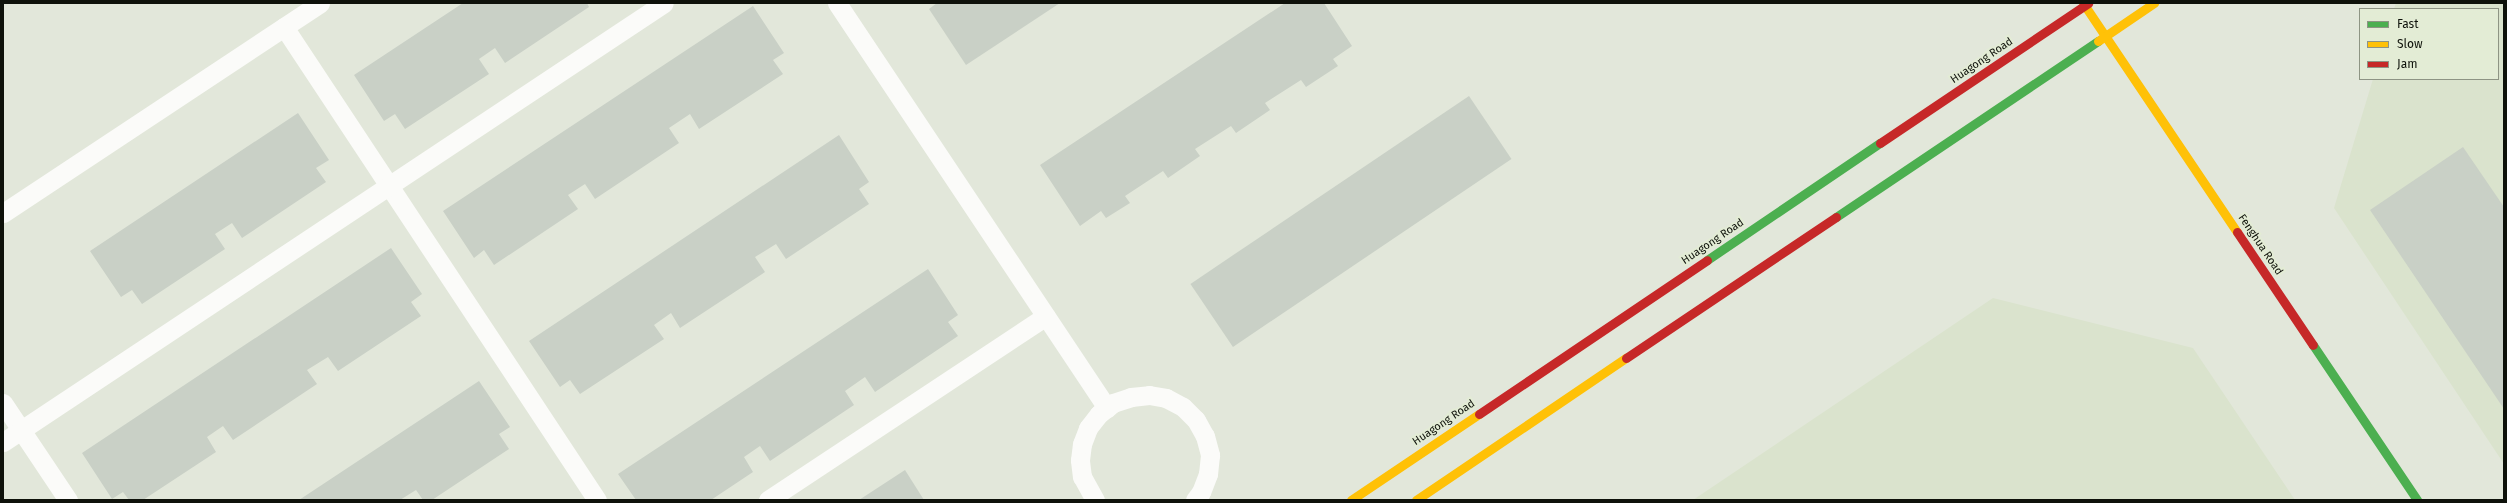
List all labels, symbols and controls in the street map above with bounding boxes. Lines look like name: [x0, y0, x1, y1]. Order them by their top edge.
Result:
legend: [2359, 8, 2499, 80]
text: Fast: [2397, 17, 2419, 31]
street label: Huagong Road: [1948, 35, 2016, 87]
text: Slow: [2397, 37, 2423, 51]
text: Jam: [2397, 57, 2417, 71]
street label: Fenghua Road: [2235, 212, 2285, 278]
street label: Huagong Road: [1679, 216, 1747, 268]
street label: Huagong Road: [1410, 397, 1478, 449]

